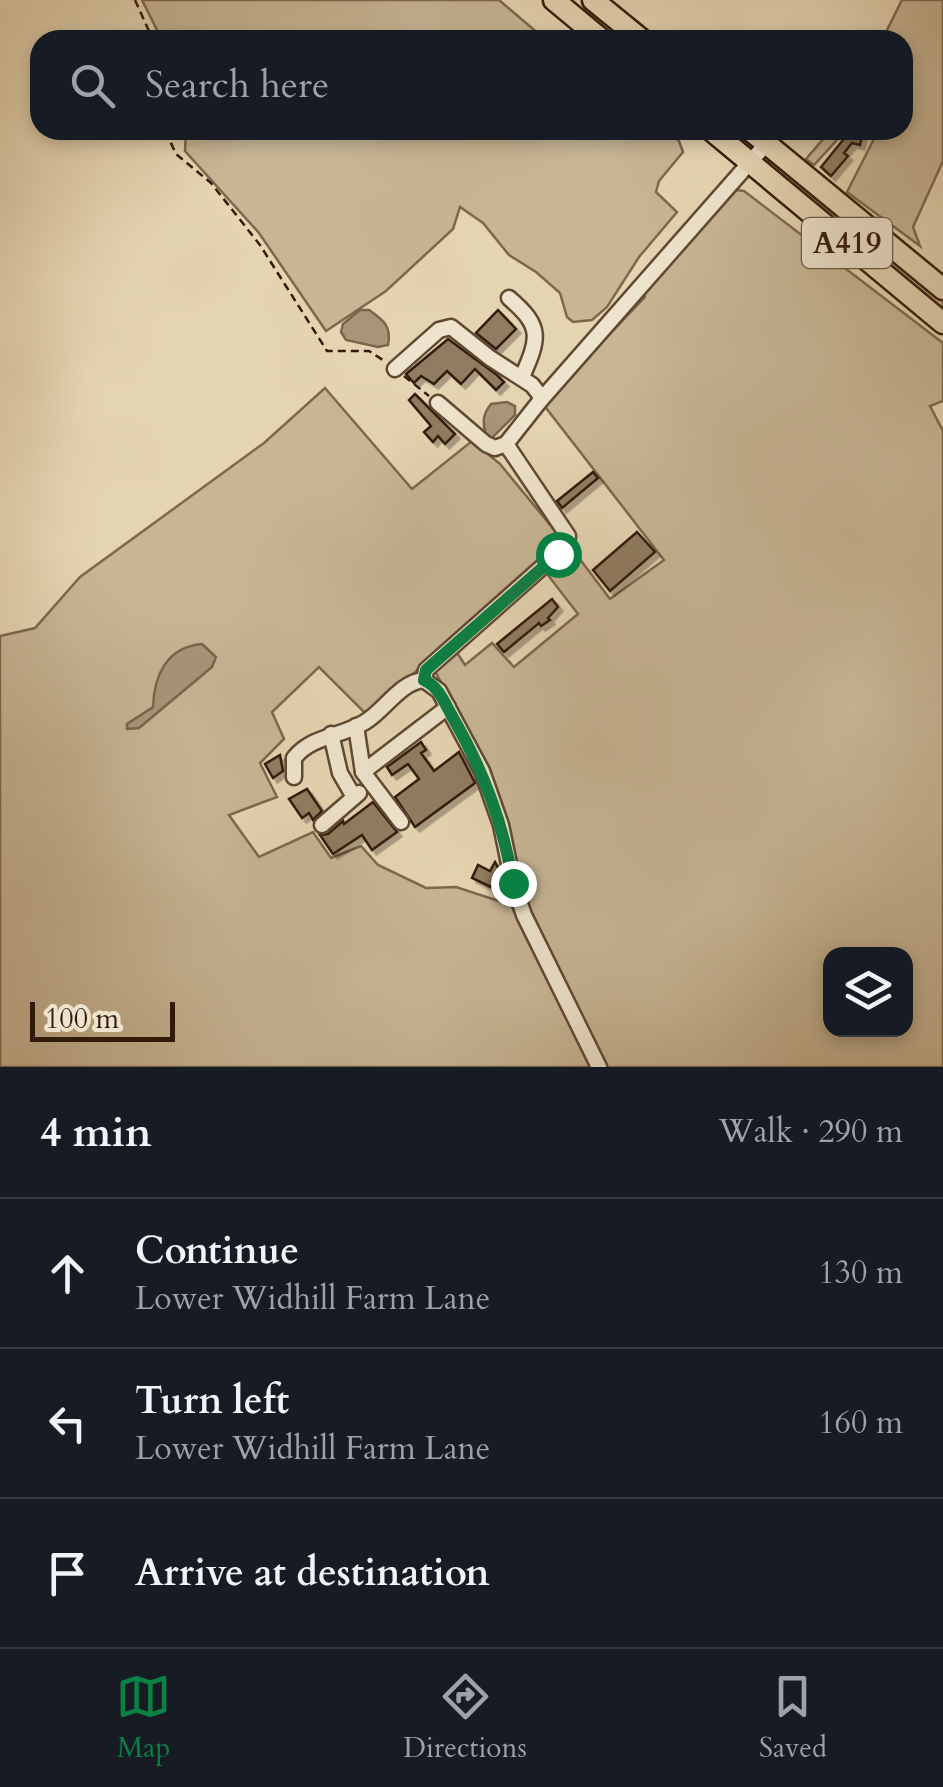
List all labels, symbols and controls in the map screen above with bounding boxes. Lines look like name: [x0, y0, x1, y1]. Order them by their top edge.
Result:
search box: [30, 30, 913, 140]
icon: search: [65, 58, 120, 113]
text: Search here: [145, 59, 329, 111]
road number: A419: [802, 218, 892, 268]
route start: [536, 532, 582, 578]
route end: [491, 861, 537, 907]
map controls: [823, 947, 913, 1037]
button: layers: [823, 947, 913, 1037]
scale bar: [30, 997, 175, 1042]
text: 100 m: [45, 1000, 119, 1038]
text: 4 min: [40, 1104, 152, 1161]
text: Walk · 290 m: [718, 1110, 903, 1154]
text: Continue: [135, 1225, 299, 1277]
icon: ahead: [40, 1246, 95, 1301]
text: 130 m: [818, 1251, 903, 1295]
text: Lower Widhill Farm Lane: [135, 1277, 490, 1321]
text: Turn left: [135, 1375, 289, 1427]
icon: left: [40, 1396, 95, 1451]
text: 160 m: [818, 1401, 903, 1445]
text: Lower Widhill Farm Lane: [135, 1427, 490, 1471]
icon: arrive: [40, 1546, 95, 1601]
text: Arrive at destination: [135, 1547, 490, 1599]
tab: Map: [116, 1669, 171, 1767]
tab: Directions: [403, 1669, 527, 1767]
tab: Saved: [759, 1669, 827, 1767]

